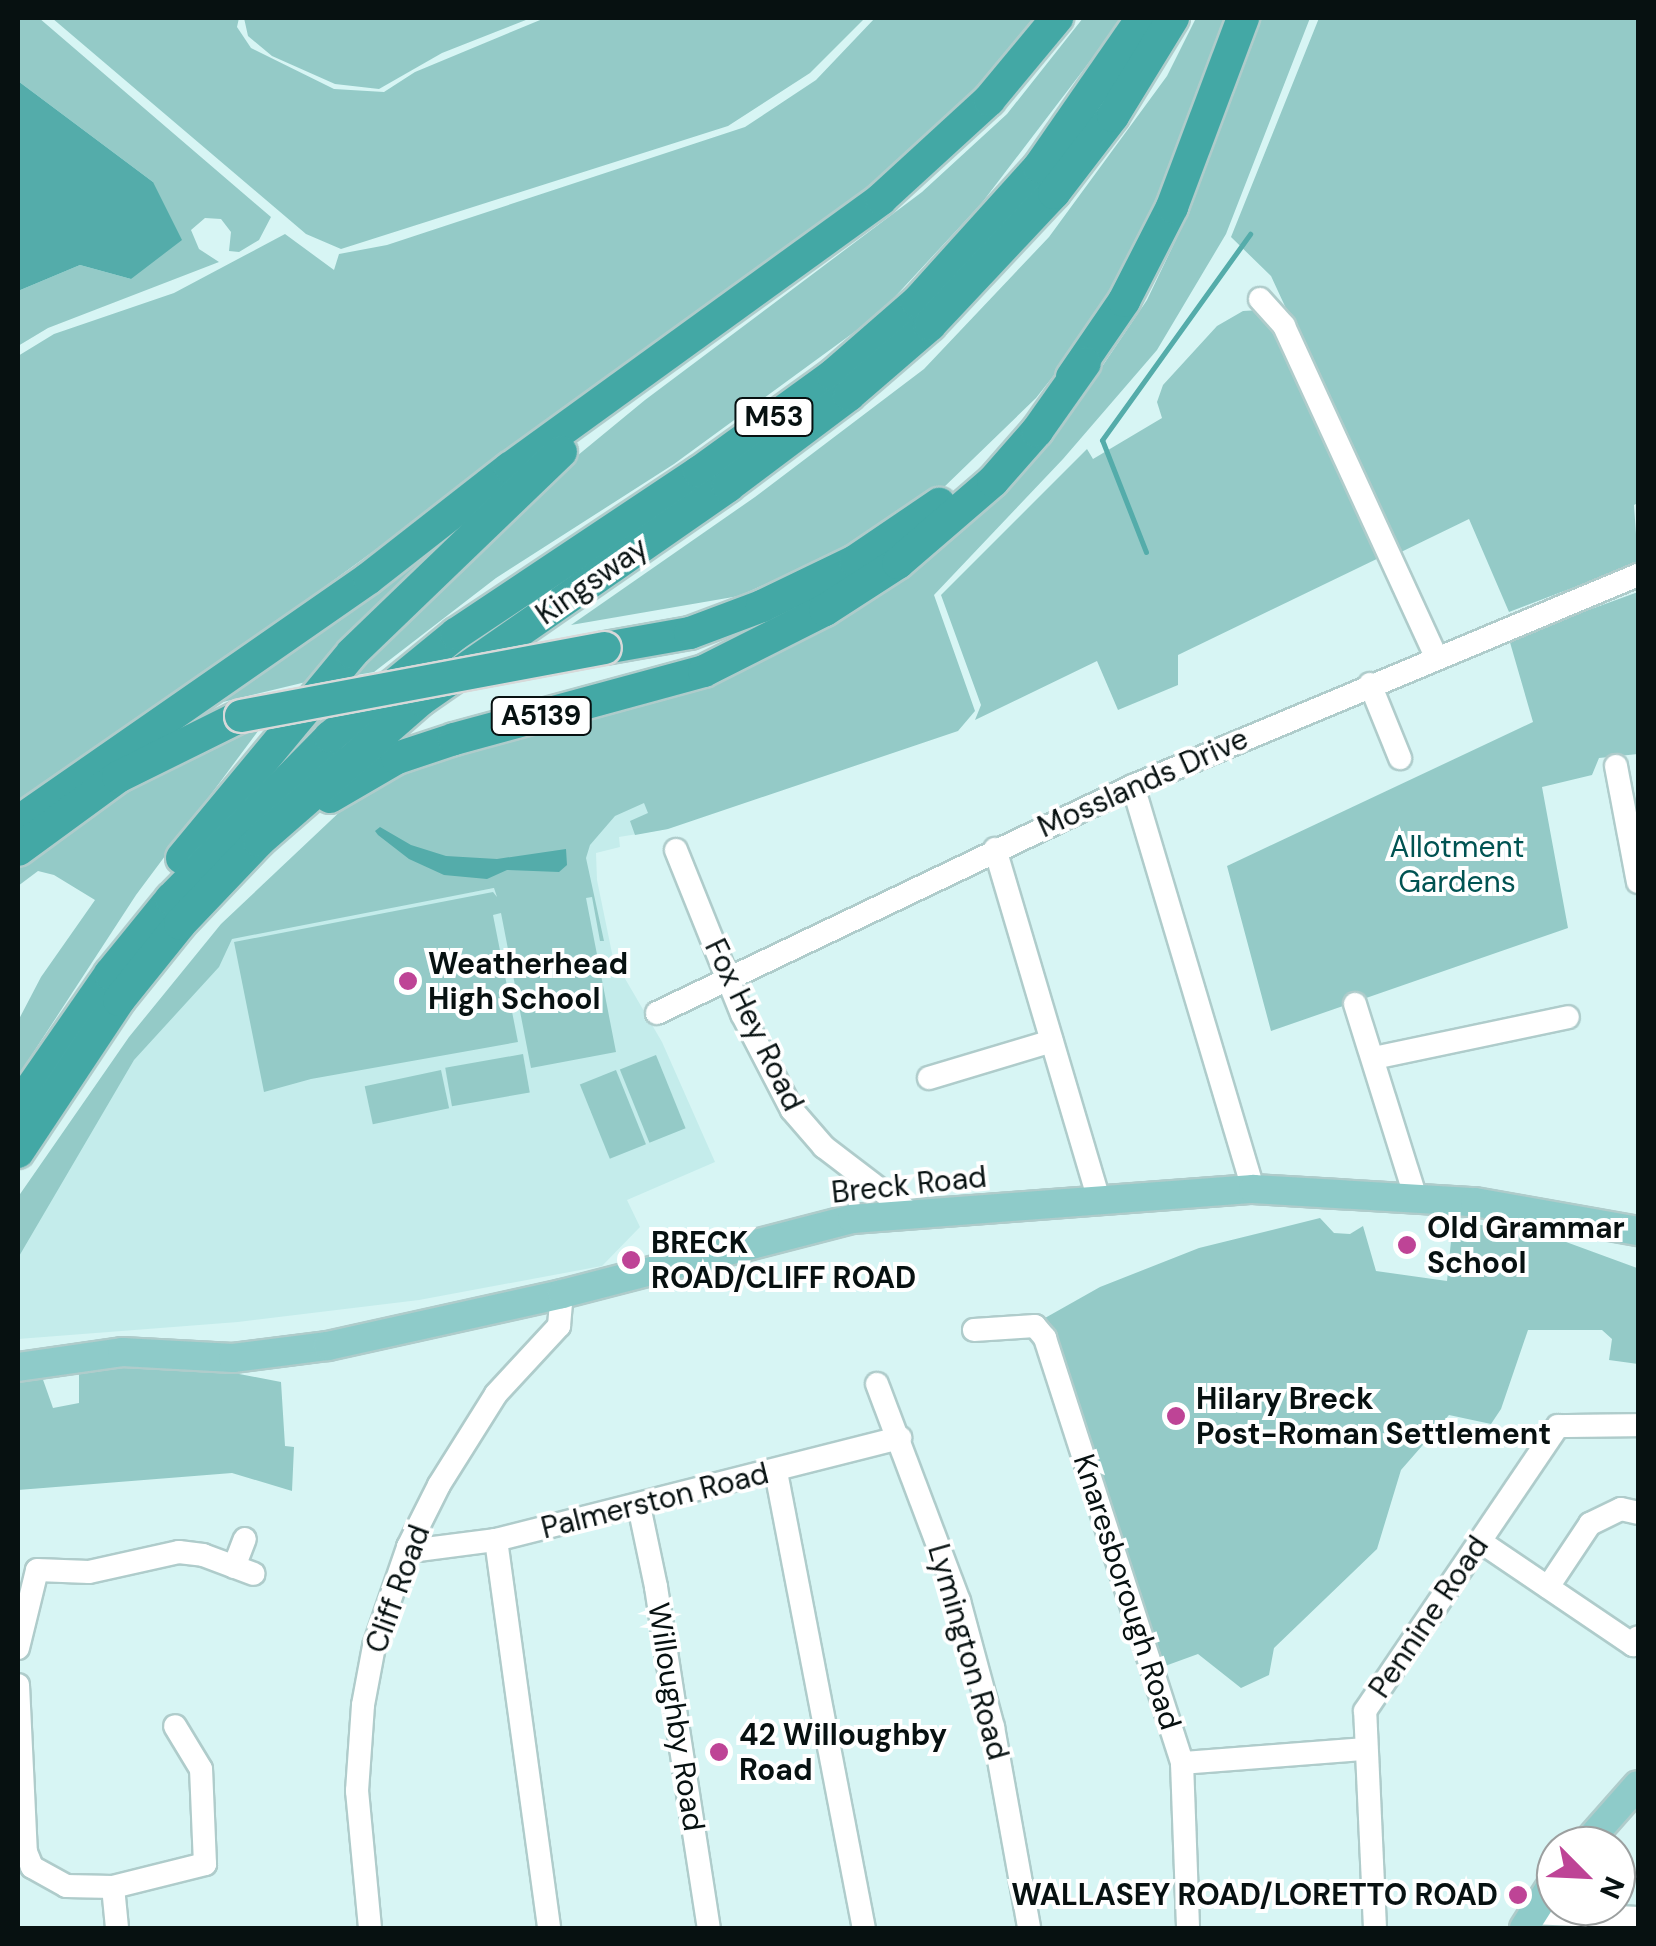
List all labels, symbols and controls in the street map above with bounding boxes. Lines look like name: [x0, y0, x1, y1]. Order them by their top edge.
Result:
road number: M53: [734, 394, 814, 440]
street label: Kingsway: [529, 530, 655, 632]
road number: A5139: [488, 693, 594, 739]
street label: Mosslands Drive: [1032, 721, 1254, 845]
park label: Allotment Gardens: [1390, 829, 1524, 900]
street label: Fox Hey Road: [697, 933, 811, 1117]
place label: Weatherhead High School: [428, 946, 628, 1016]
marker: Weatherhead High School: [397, 970, 419, 992]
street label: Breck Road: [830, 1159, 988, 1211]
place label: Old Grammar School: [1427, 1210, 1625, 1280]
place label: BRECK ROAD/CLIFF ROAD: [651, 1225, 916, 1296]
marker: Old Grammar School: [1396, 1234, 1418, 1256]
marker: BRECK ROAD/CLIFF ROAD: [620, 1249, 642, 1271]
place label: HiIary Breck Post-Roman Settlement: [1196, 1381, 1551, 1452]
marker: HiIary Breck Post-Roman Settlement: [1165, 1405, 1187, 1427]
street label: Knaresborough Road: [1065, 1450, 1189, 1734]
street label: Palmerston Road: [538, 1455, 772, 1547]
street label: Cliff Road: [358, 1520, 438, 1658]
street label: Pennine Road: [1362, 1529, 1496, 1705]
street label: Lymington Road: [920, 1540, 1016, 1764]
street label: Willoughby Road: [640, 1600, 712, 1834]
place label: 42 Willoughby Road: [739, 1717, 947, 1788]
marker: 42 Willoughby Road: [708, 1741, 730, 1763]
north arrow: [1536, 1826, 1636, 1926]
text: N: [1591, 1871, 1633, 1904]
place label: WALLASEY ROAD/LORETTO ROAD: [1011, 1877, 1498, 1913]
marker: WALLASEY ROAD/LORETTO ROAD: [1507, 1884, 1529, 1906]

